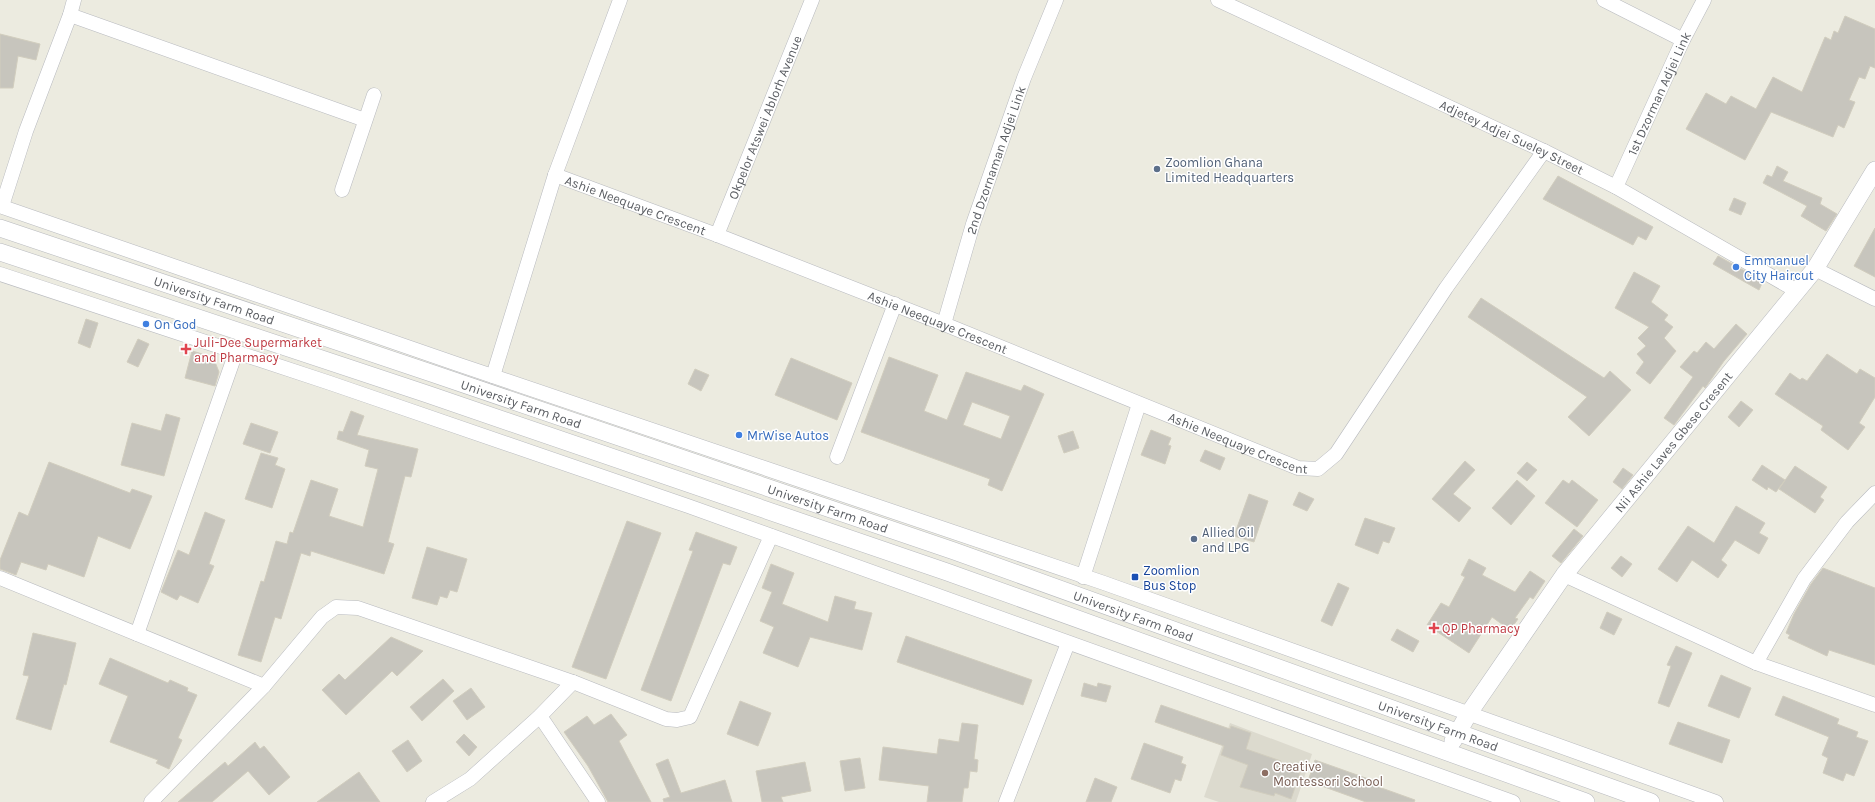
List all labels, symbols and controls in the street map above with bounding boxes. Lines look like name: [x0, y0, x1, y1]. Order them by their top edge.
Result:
street label: 1st Dzorman Adjei Link: [1624, 29, 1694, 157]
street label: Okpelor Atswei Ablorh Avenue: [725, 33, 805, 201]
street label: 2nd Dzornaman Adjei Link: [963, 84, 1028, 236]
street label: Adjetey Adjei Sueley Street: [1438, 96, 1586, 177]
place label: Zoomlion Ghana Limited Headquarters: [1165, 155, 1294, 186]
marker: Zoomlion Ghana Limited Headquarters: [1152, 164, 1162, 174]
street label: Ashie Neequaye Crescent: [563, 172, 708, 238]
place label: Emmanuel City Haircut: [1744, 253, 1814, 283]
marker: Emmanuel City Haircut: [1731, 262, 1741, 272]
street label: University Farm Road: [152, 273, 277, 327]
street label: Ashie Neequaye Crescent: [866, 287, 1010, 357]
place label: On God: [154, 317, 197, 332]
marker: On God: [141, 319, 151, 329]
place label: Juli-Dee Supermarket and Pharmacy: [194, 335, 322, 365]
marker: Juli-Dee Supermarket and Pharmacy: [181, 344, 191, 354]
street label: Nii Ashie Laves Gbese Cresent: [1611, 369, 1735, 515]
street label: University Farm Road: [459, 376, 584, 431]
street label: Ashie Neequaye Crescent: [1166, 409, 1308, 476]
place label: MrWise Autos: [747, 428, 829, 443]
marker: MrWise Autos: [734, 430, 744, 440]
street label: University Farm Road: [766, 481, 890, 536]
place label: Allied Oil and LPG: [1202, 525, 1254, 555]
marker: Allied Oil and LPG: [1189, 534, 1199, 544]
place label: Zoomlion Bus Stop: [1143, 563, 1200, 593]
marker: Zoomlion Bus Stop: [1130, 572, 1140, 582]
street label: University Farm Road: [1071, 587, 1196, 644]
place label: QP Pharmacy: [1442, 621, 1520, 636]
marker: QP Pharmacy: [1429, 623, 1439, 633]
street label: University Farm Road: [1376, 697, 1500, 754]
place label: Creative Montessori School: [1273, 759, 1383, 789]
marker: Creative Montessori School: [1260, 768, 1270, 778]

